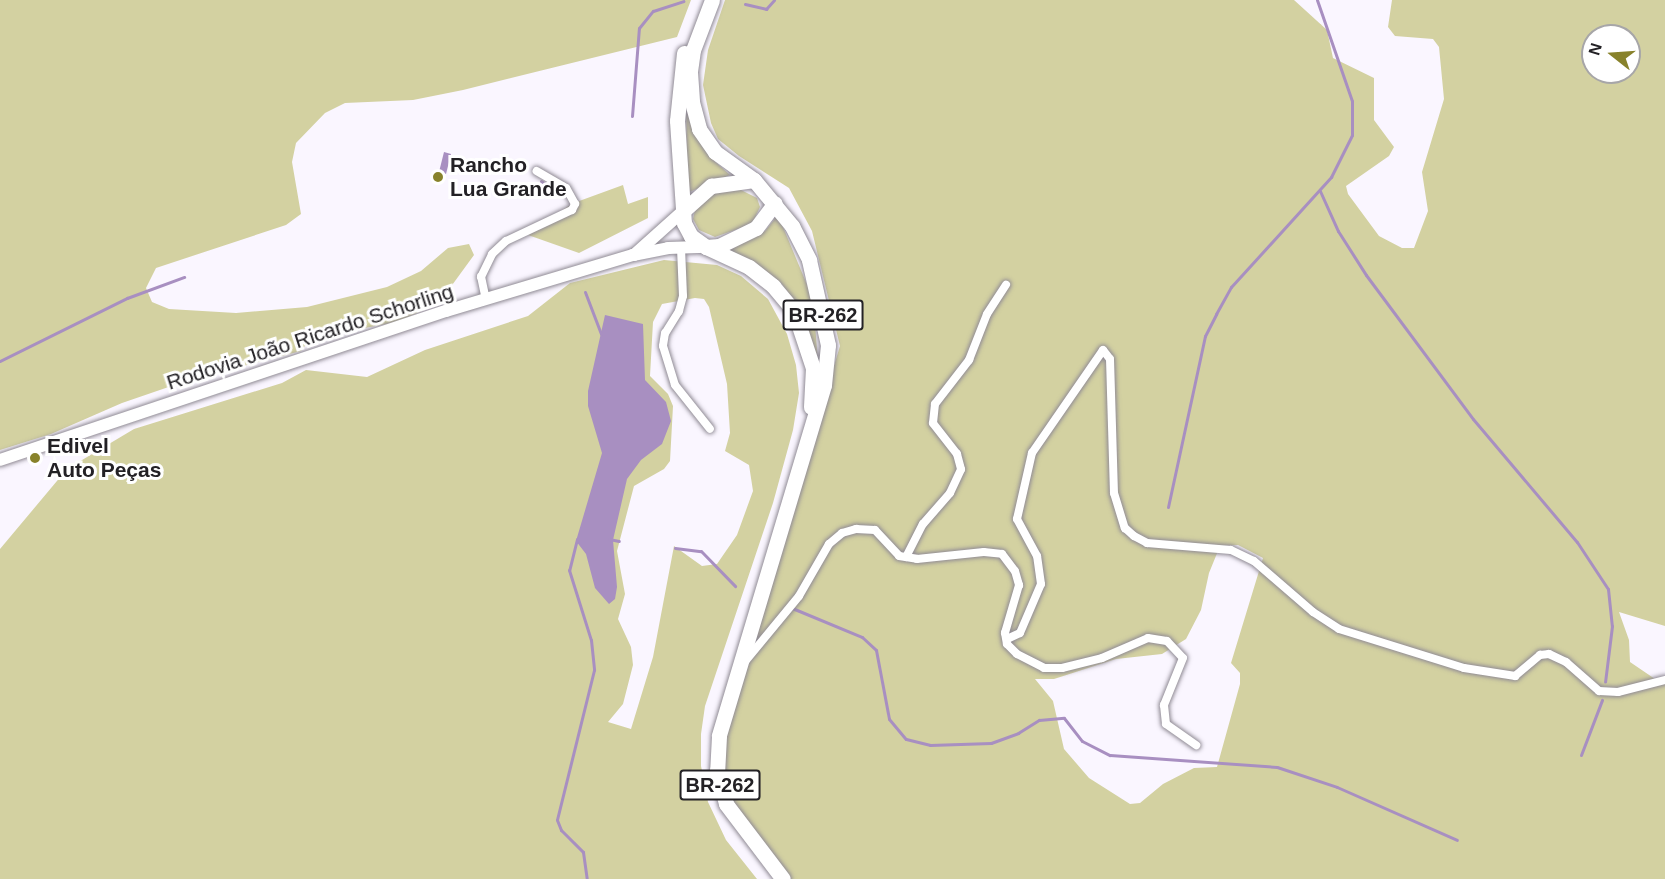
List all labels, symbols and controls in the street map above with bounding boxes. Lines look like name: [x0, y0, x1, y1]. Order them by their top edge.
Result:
north arrow: [1581, 24, 1641, 84]
text: N: [1585, 41, 1605, 57]
place label: Rancho Lua Grande: [450, 152, 567, 202]
marker: Rancho Lua Grande: [431, 170, 445, 184]
street label: Rodovia João Ricardo Schorling: [163, 279, 457, 395]
road number: BR-262: [782, 298, 864, 332]
place label: Edivel Auto Peças: [47, 433, 161, 483]
marker: Edivel Auto Peças: [28, 451, 42, 465]
road number: BR-262: [680, 768, 760, 802]

